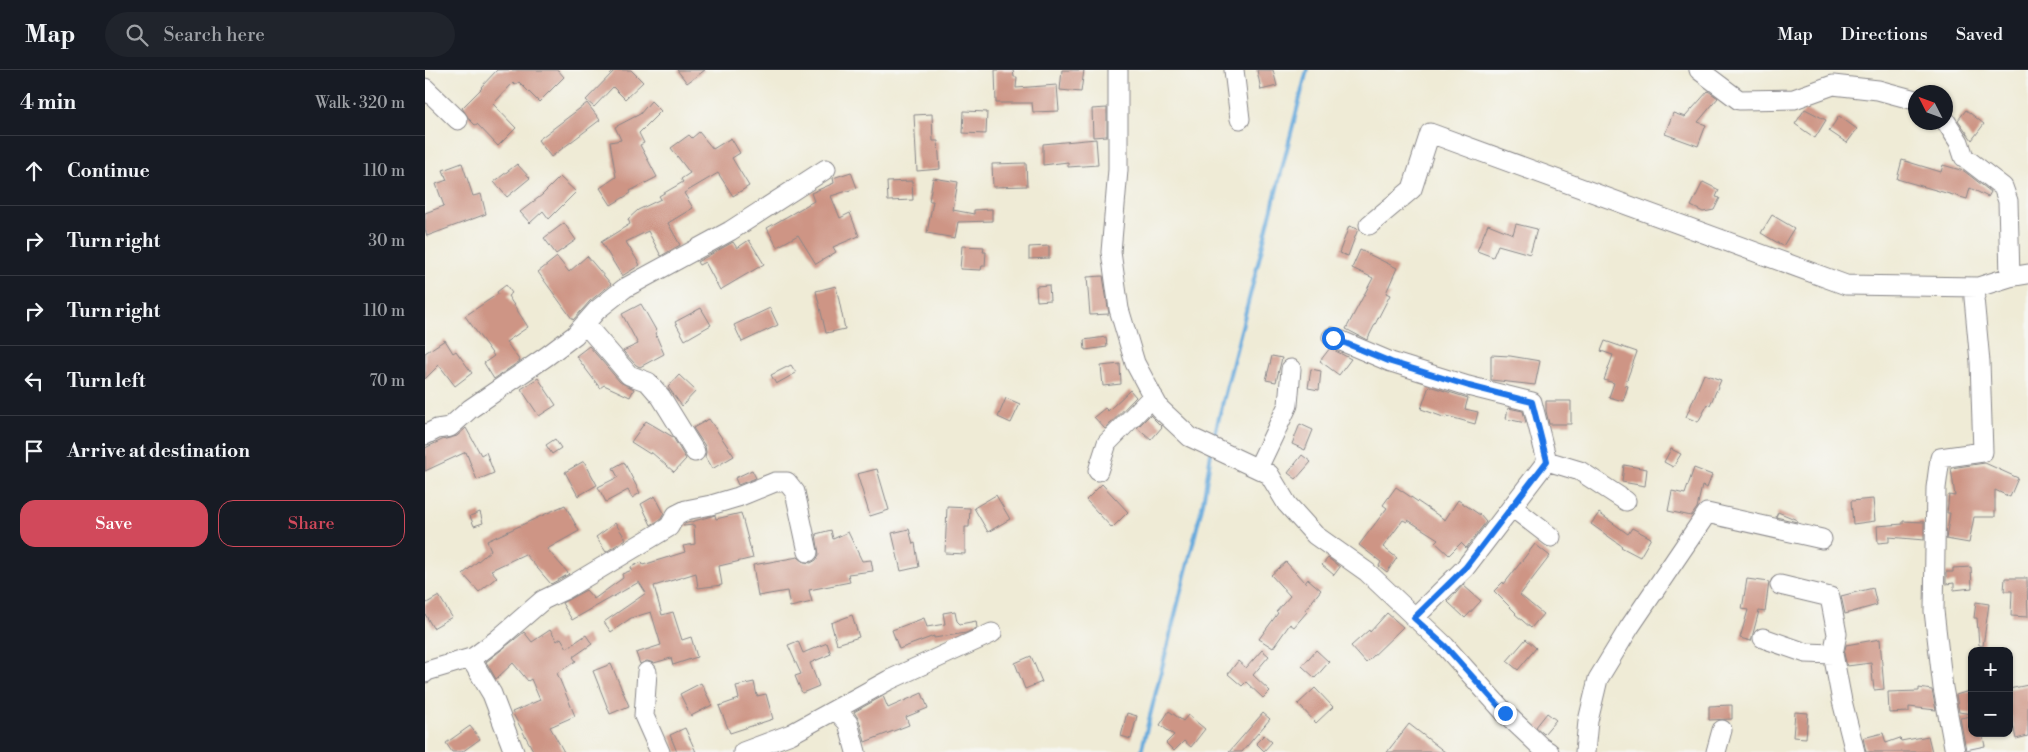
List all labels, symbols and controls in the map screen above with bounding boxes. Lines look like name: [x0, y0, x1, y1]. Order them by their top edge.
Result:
search box: [105, 12, 455, 57]
text: Map: [25, 20, 75, 50]
icon: search: [123, 21, 151, 49]
text: Search here: [163, 23, 265, 47]
text: Map: [1777, 23, 1813, 46]
text: Directions: [1841, 23, 1928, 46]
text: Saved: [1956, 23, 2003, 46]
north arrow: [1908, 85, 1953, 130]
text: 4 min: [20, 90, 76, 116]
text: Walk · 320 m: [315, 93, 405, 113]
icon: ahead: [20, 157, 48, 185]
text: Continue: [67, 159, 150, 183]
text: 110 m: [363, 161, 405, 181]
icon: right: [20, 227, 48, 255]
text: Turn right: [67, 229, 160, 253]
text: 30 m: [368, 231, 405, 251]
icon: right: [20, 297, 48, 325]
text: Turn right: [67, 299, 160, 323]
text: 110 m: [363, 301, 405, 321]
route start: [1322, 327, 1345, 350]
icon: left: [20, 367, 48, 395]
text: Turn left: [67, 369, 146, 393]
text: 70 m: [369, 371, 405, 391]
icon: arrive: [20, 437, 48, 465]
text: Arrive at destination: [67, 439, 250, 463]
button: Save: [20, 500, 208, 547]
button: Share: [218, 500, 405, 547]
map controls: [1968, 647, 2013, 737]
button: +: [1968, 647, 2013, 692]
button: −: [1968, 692, 2013, 737]
route end: [1494, 702, 1517, 725]

